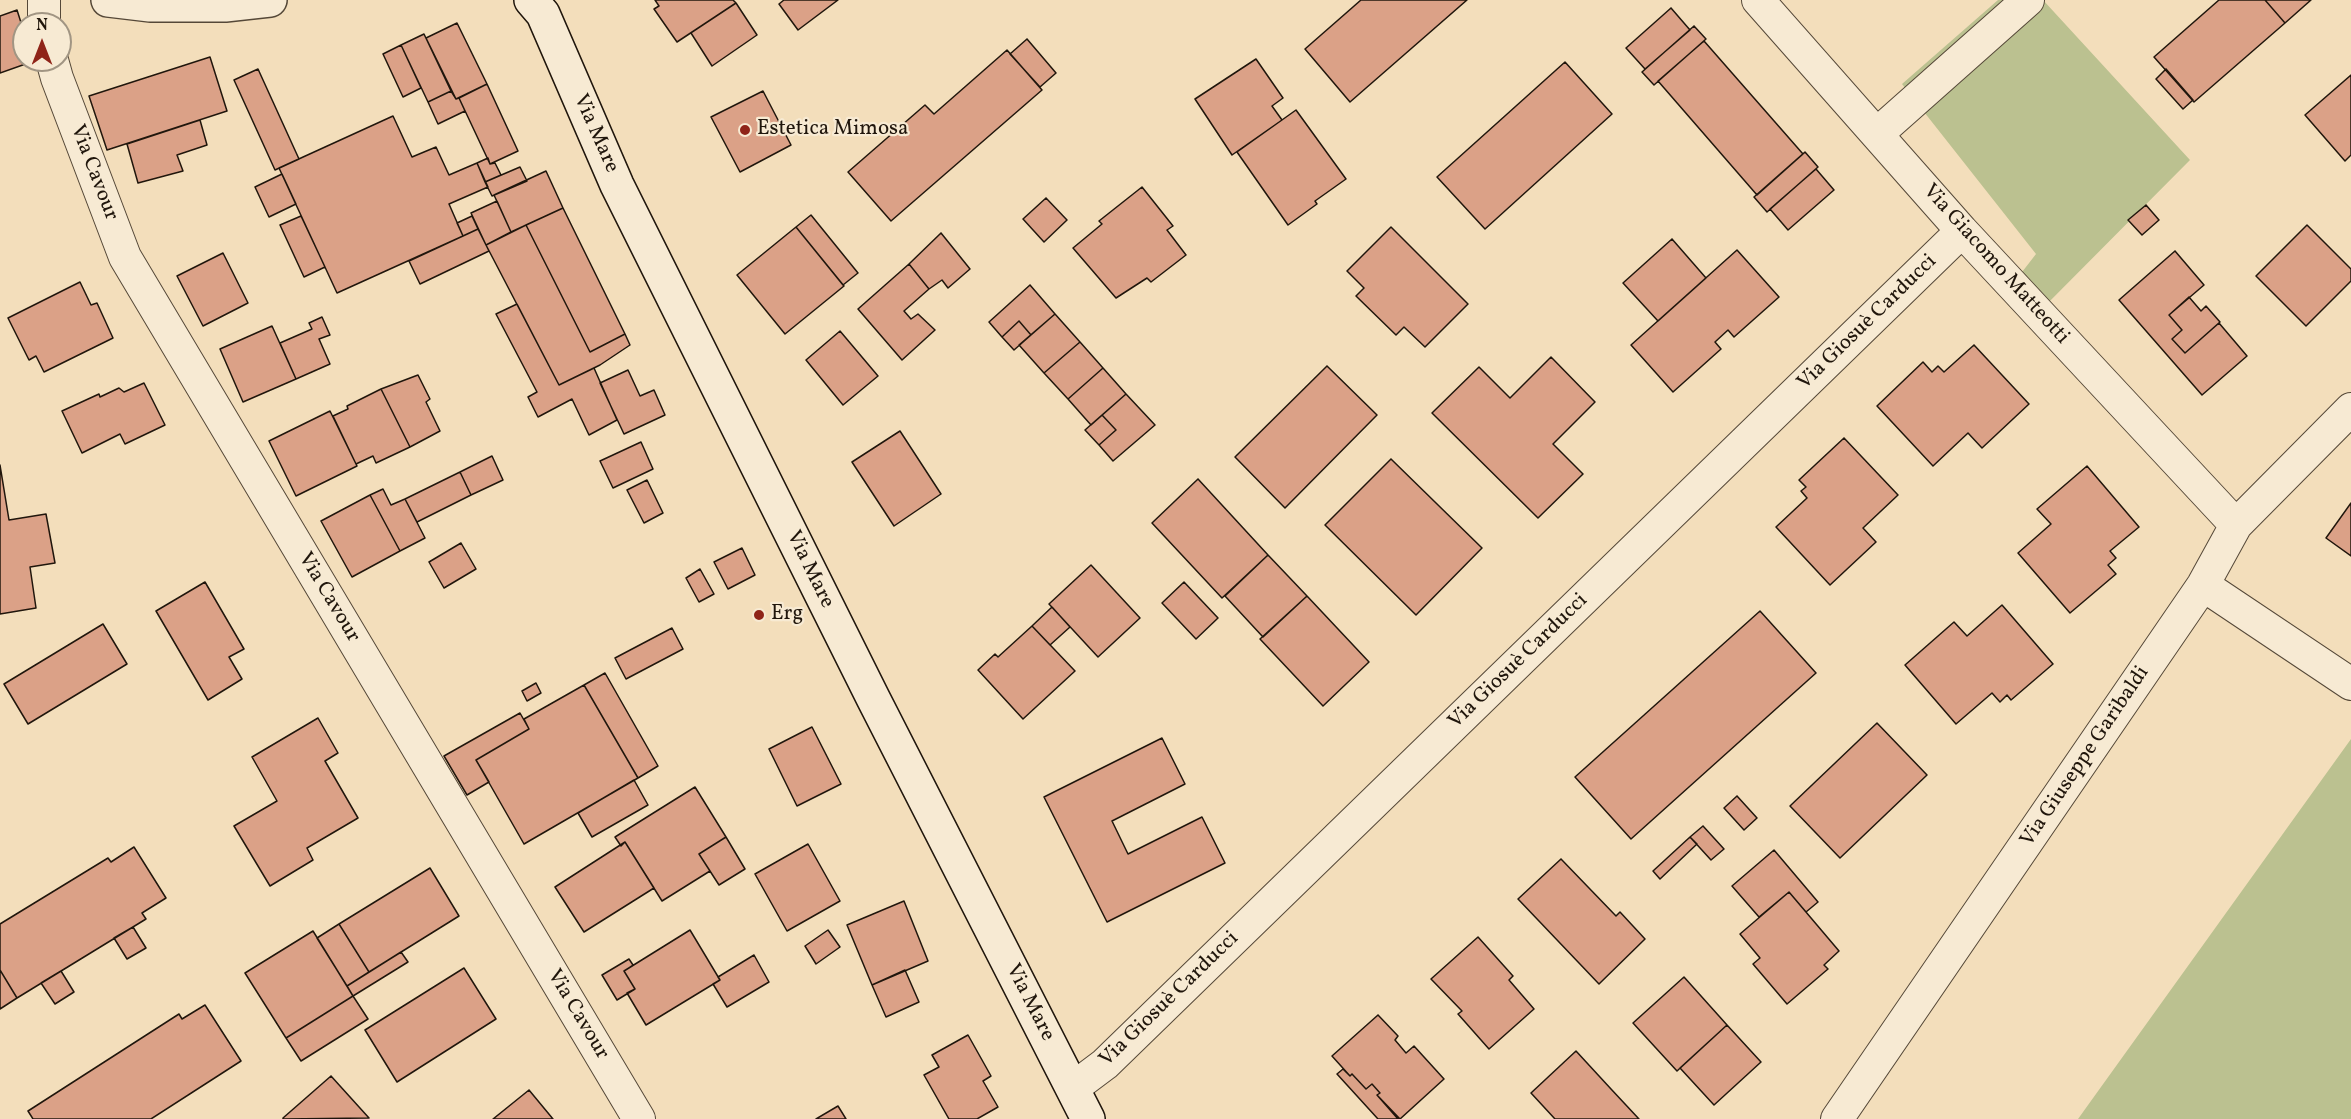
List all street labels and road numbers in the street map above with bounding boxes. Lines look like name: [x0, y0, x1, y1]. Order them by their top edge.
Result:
street label: Via Mare: [567, 91, 623, 177]
street label: Via Cavour: [63, 122, 123, 224]
street label: Via Giacomo Matteotti: [1916, 180, 2074, 350]
street label: Via Giosuè Carducci: [1793, 250, 1943, 396]
street label: Via Mare: [779, 527, 839, 613]
street label: Via Cavour: [291, 548, 365, 648]
street label: Via Giosuè Carducci: [1444, 589, 1594, 735]
street label: Via Giuseppe Garibaldi: [2016, 662, 2156, 852]
street label: Via Giosuè Carducci: [1095, 927, 1245, 1073]
street label: Via Mare: [999, 960, 1059, 1046]
street label: Via Cavour: [540, 965, 614, 1065]

